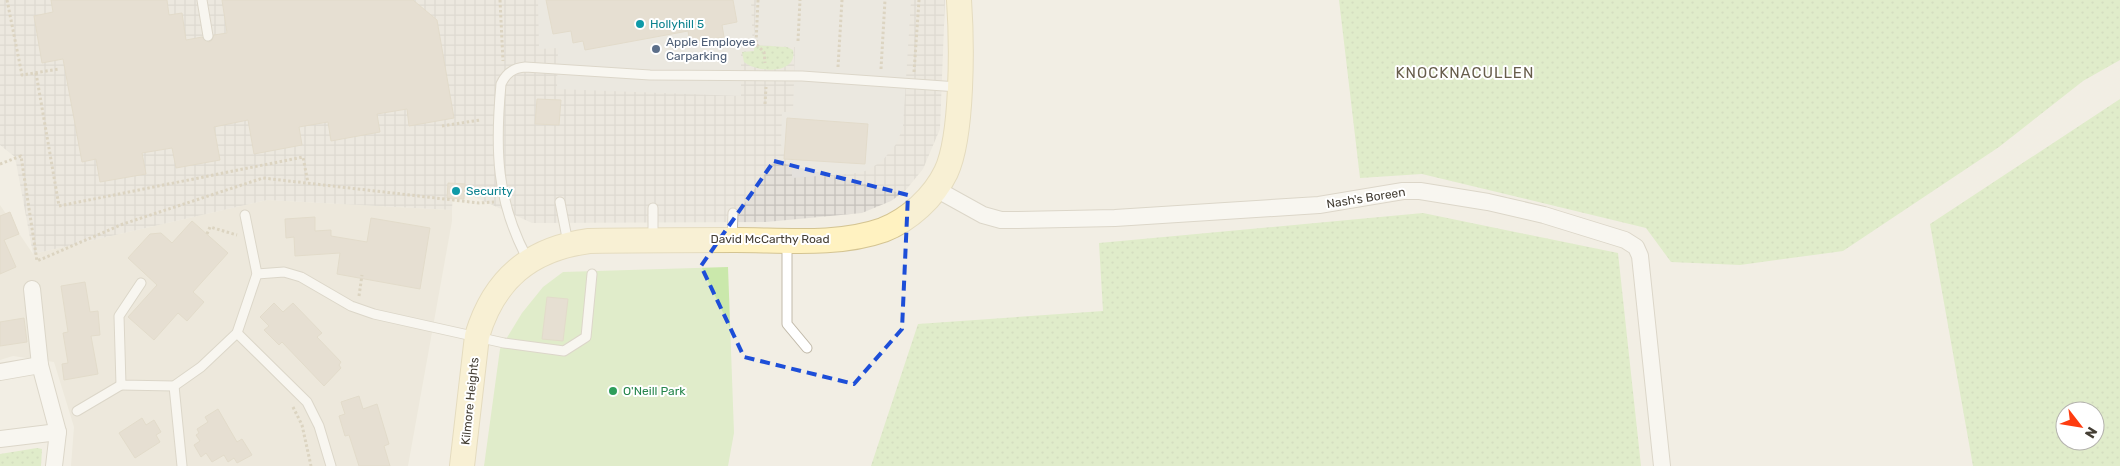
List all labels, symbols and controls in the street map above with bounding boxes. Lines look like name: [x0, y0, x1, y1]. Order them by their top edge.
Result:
place label: Hollyhill 5: [650, 17, 704, 31]
marker: Hollyhill 5: [634, 18, 646, 30]
place label: Apple Employee Carparking: [666, 35, 756, 63]
marker: Apple Employee Carparking: [650, 43, 662, 55]
district label: KNOCKNACULLEN: [1396, 64, 1534, 82]
place label: Security: [466, 184, 513, 198]
marker: Security: [450, 185, 462, 197]
street label: Nash's Boreen: [1326, 185, 1406, 211]
street label: David McCarthy Road: [710, 232, 830, 246]
street label: Kilmore Heights: [458, 356, 482, 446]
place label: O'Neill Park: [623, 384, 686, 398]
marker: O'Neill Park: [607, 385, 619, 397]
north arrow: [2055, 401, 2105, 451]
text: N: [2081, 424, 2101, 441]

